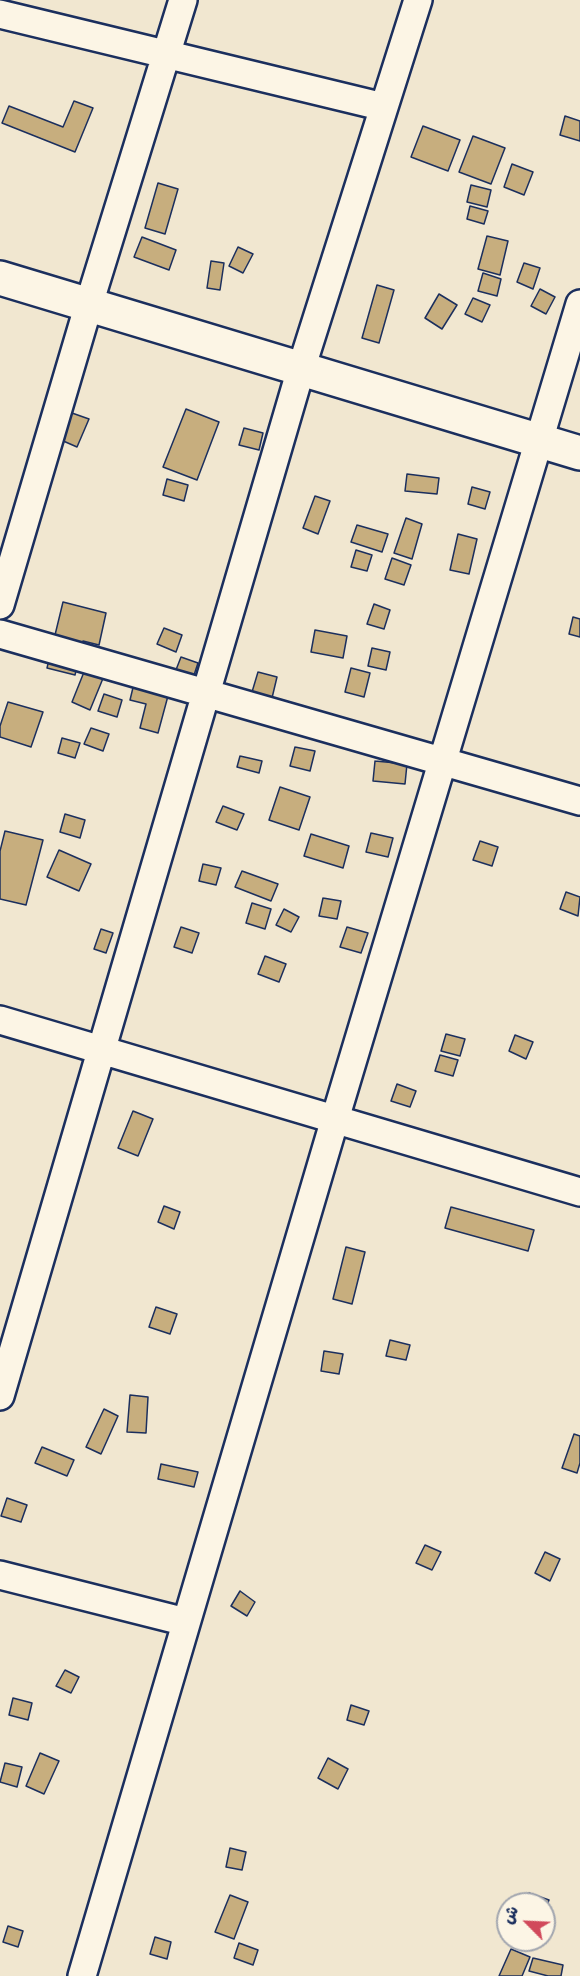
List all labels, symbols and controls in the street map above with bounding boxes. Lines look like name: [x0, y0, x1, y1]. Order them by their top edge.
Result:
north arrow: [496, 1892, 556, 1952]
text: ش: [496, 1902, 526, 1928]

